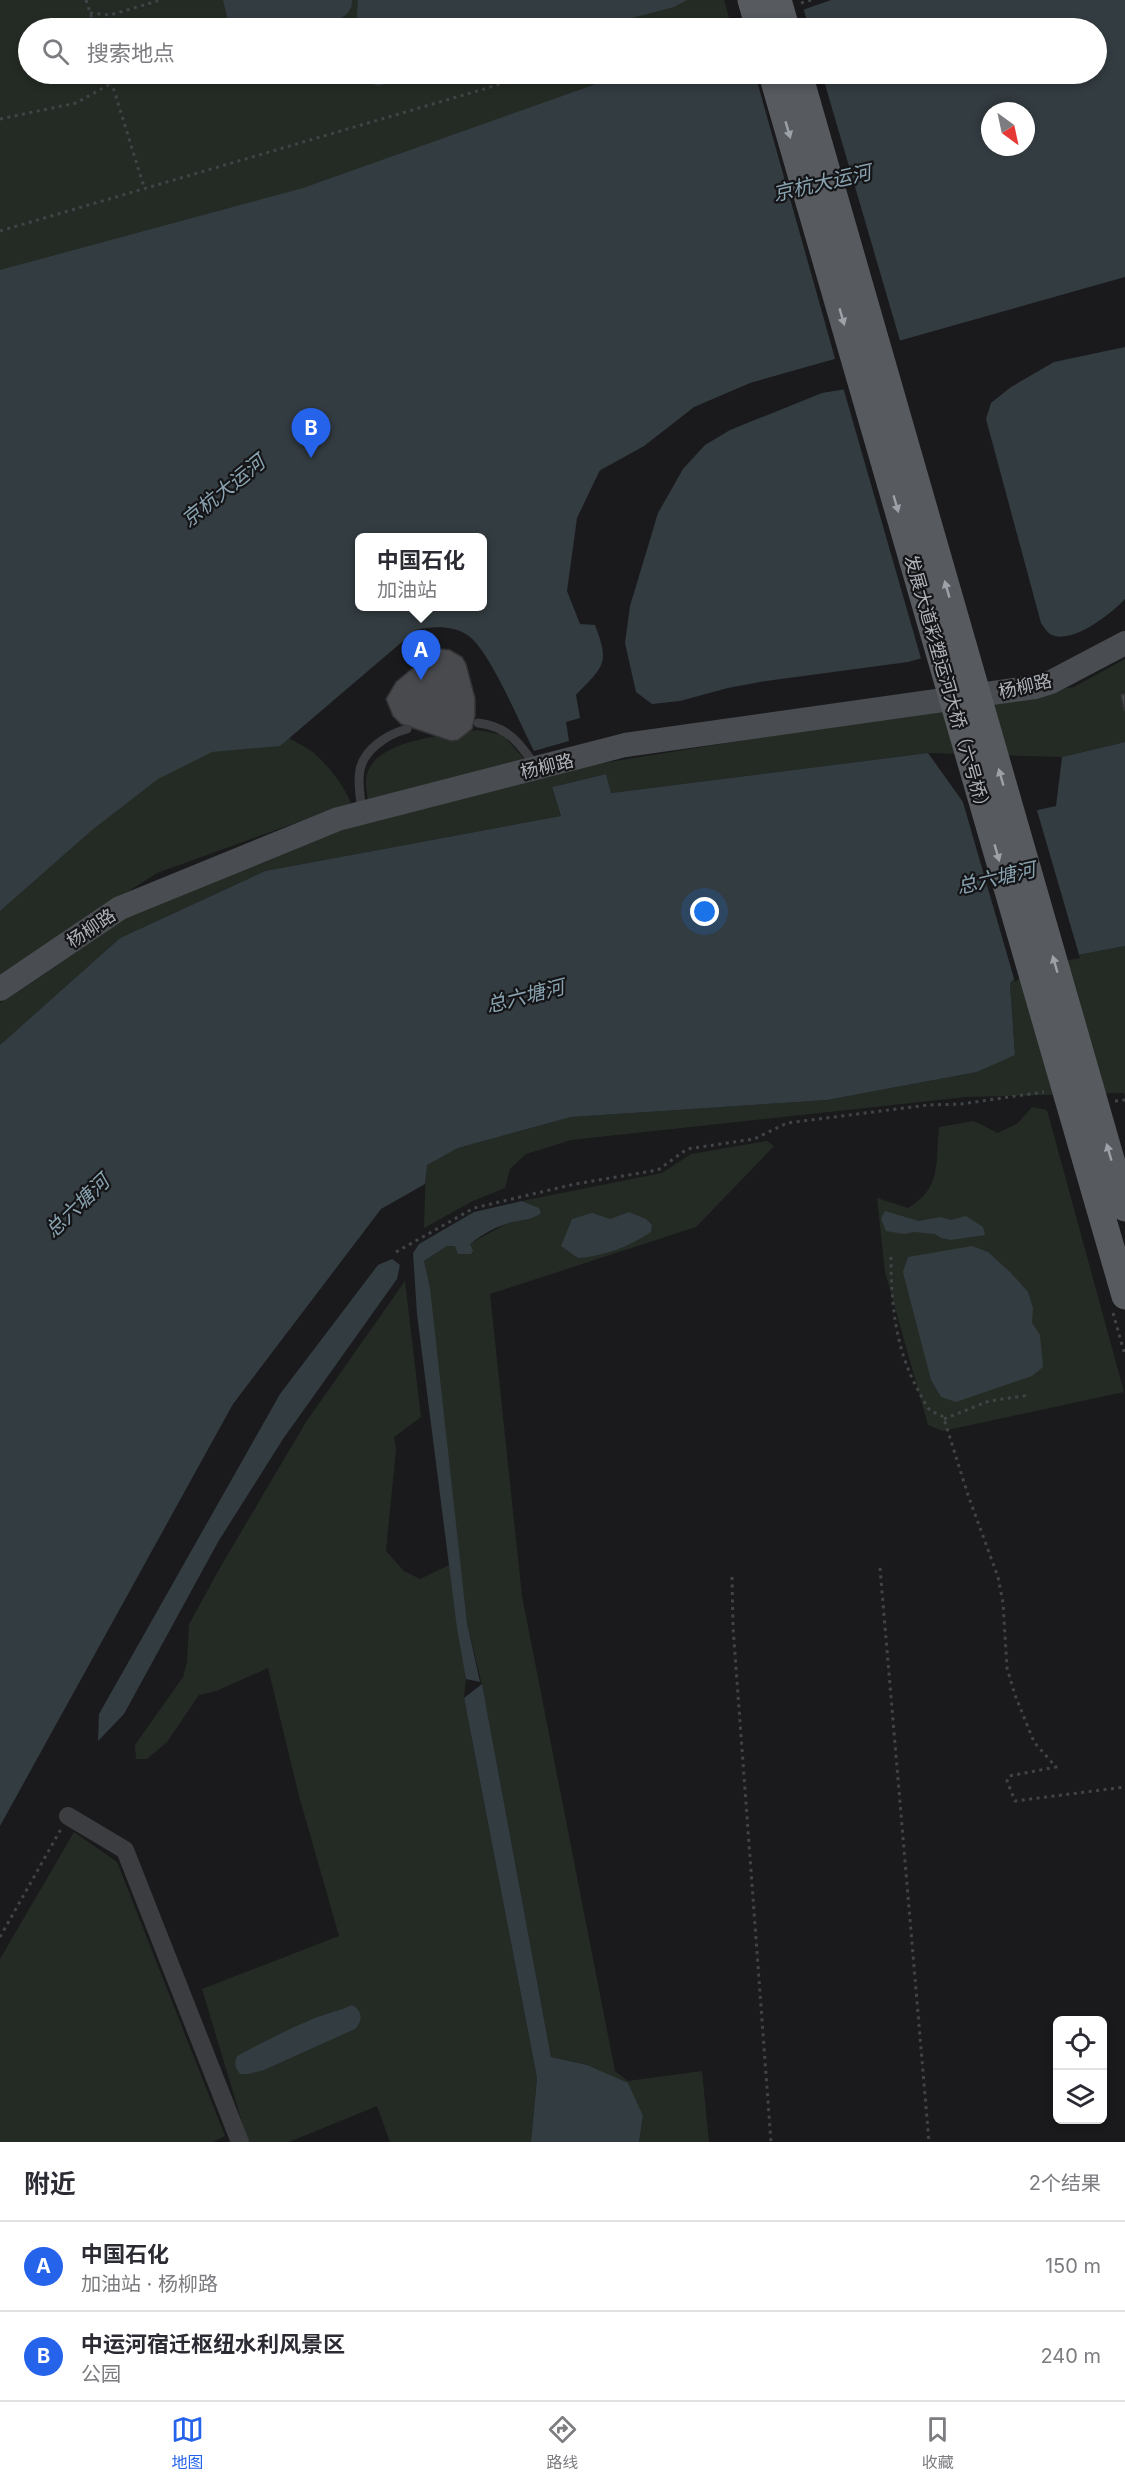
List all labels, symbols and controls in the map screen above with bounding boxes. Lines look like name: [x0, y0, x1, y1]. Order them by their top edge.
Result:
search box: [18, 18, 1107, 84]
icon: search: [39, 35, 72, 68]
text: 搜索地点: [87, 40, 175, 66]
north arrow: [981, 102, 1035, 156]
one-way arrow: [784, 121, 793, 139]
water label: 京杭大运河: [771, 159, 877, 206]
one-way arrow: [838, 308, 847, 326]
pin: B: [292, 408, 330, 458]
water label: 京杭大运河: [177, 448, 273, 532]
one-way arrow: [892, 495, 901, 513]
popup: [355, 533, 487, 611]
text: 中国石化: [377, 547, 465, 573]
street label: 发展大道彩塑运河大桥（六号桥）: [901, 552, 995, 818]
text: 加油站: [377, 578, 437, 602]
one-way arrow: [942, 580, 951, 598]
pin: A: [402, 630, 440, 680]
street label: 杨柳路: [996, 670, 1054, 702]
street label: 杨柳路: [518, 749, 576, 783]
one-way arrow: [996, 768, 1005, 786]
one-way arrow: [993, 844, 1002, 862]
water label: 总六塘河: [954, 856, 1042, 899]
your location: [690, 897, 719, 926]
street label: 杨柳路: [63, 904, 119, 952]
one-way arrow: [1050, 955, 1059, 973]
water label: 总六塘河: [483, 974, 571, 1017]
one-way arrow: [1104, 1142, 1113, 1160]
water label: 总六塘河: [40, 1167, 117, 1242]
map controls: [1053, 2016, 1107, 2124]
button: locate: [1053, 2016, 1107, 2070]
button: layers: [1053, 2070, 1107, 2124]
text: 附近: [24, 2168, 76, 2199]
text: 2个结果: [1029, 2171, 1101, 2195]
text: 中国石化: [81, 2241, 169, 2267]
text: A: [36, 2254, 51, 2278]
text: 150 m: [1045, 2254, 1101, 2278]
text: 加油站 · 杨柳路: [81, 2272, 218, 2296]
text: 中运河宿迁枢纽水利风景区: [81, 2331, 345, 2357]
text: B: [37, 2344, 50, 2368]
text: 240 m: [1040, 2344, 1101, 2368]
text: 公园: [81, 2362, 121, 2386]
tab: 地图: [171, 2413, 204, 2473]
tab: 路线: [546, 2413, 579, 2473]
tab: 收藏: [921, 2413, 954, 2473]

